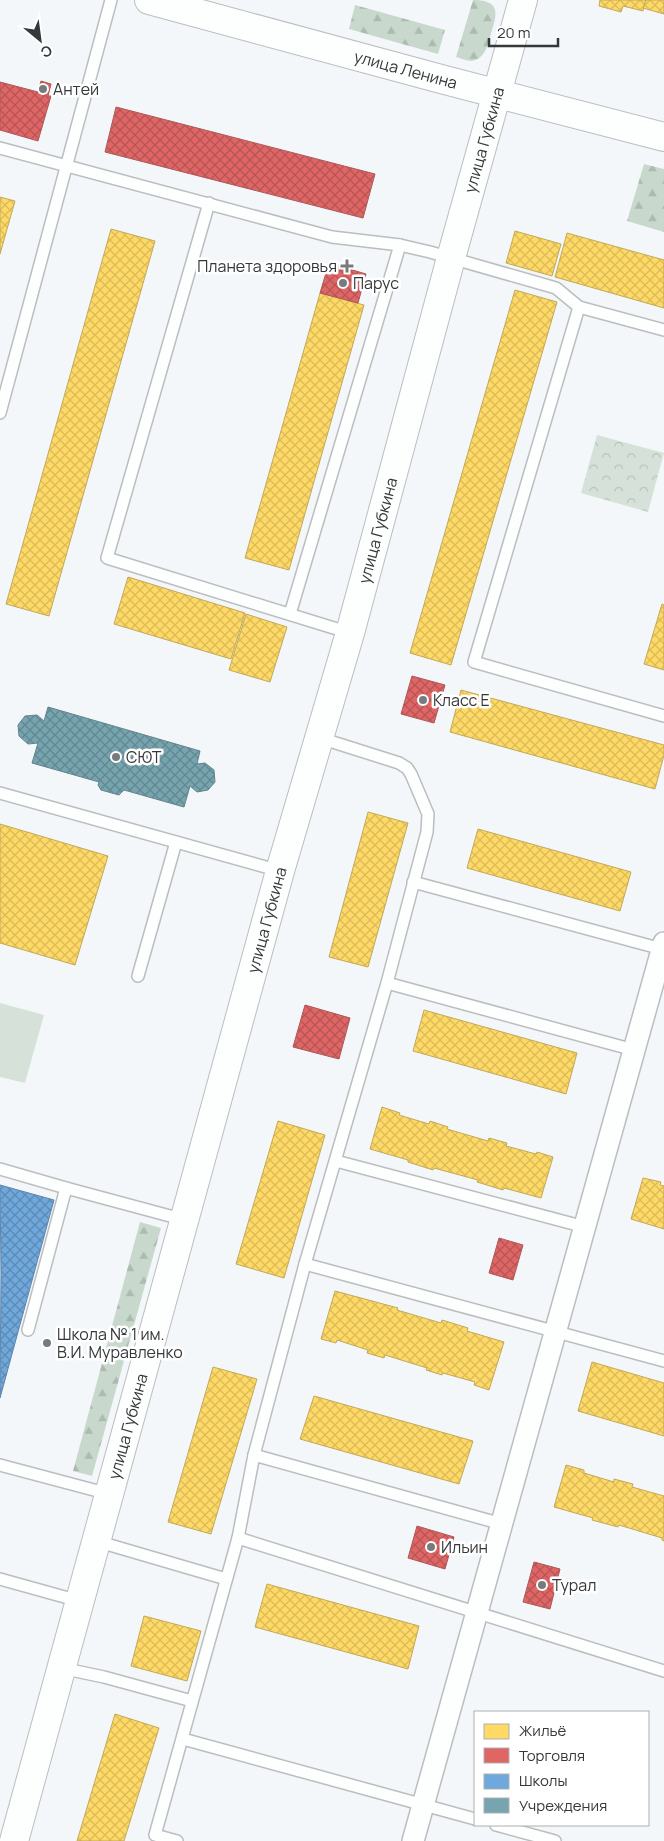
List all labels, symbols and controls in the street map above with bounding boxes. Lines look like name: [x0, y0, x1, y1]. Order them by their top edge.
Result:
north arrow: [15, 15, 65, 65]
scale bar: [489, 15, 558, 47]
text: 20 m: [497, 22, 530, 43]
text: С: [37, 41, 56, 63]
street label: улица Ленина: [352, 45, 460, 94]
place label: Антей: [53, 78, 99, 100]
marker: Антей: [37, 83, 49, 95]
street label: улица Губкина: [459, 84, 509, 195]
place label: Планета здоровья: [197, 255, 337, 277]
marker: Планета здоровья: [341, 260, 353, 272]
place label: Парус: [353, 272, 399, 294]
marker: Парус: [337, 277, 349, 289]
street label: улица Губкина: [353, 475, 402, 586]
place label: Класс Е: [433, 689, 490, 711]
marker: Класс Е: [417, 694, 429, 706]
place label: СЮТ: [126, 746, 162, 768]
marker: СЮТ: [110, 751, 122, 763]
street label: улица Губкина: [242, 865, 292, 975]
place label: Школа № 1 им. В.И. Муравленко: [57, 1323, 183, 1363]
marker: Школа № 1 им. В.И. Муравленко: [41, 1337, 53, 1349]
street label: улица Губкина: [103, 1371, 153, 1482]
place label: Ильин: [441, 1536, 488, 1558]
marker: Ильин: [425, 1541, 437, 1553]
place label: Турал: [552, 1574, 596, 1596]
marker: Турал: [536, 1579, 548, 1591]
legend: [474, 1711, 649, 1826]
text: Жильё: [519, 1720, 567, 1741]
text: Торговля: [519, 1745, 585, 1766]
text: Школы: [519, 1770, 567, 1791]
text: Учреждения: [519, 1795, 607, 1816]

